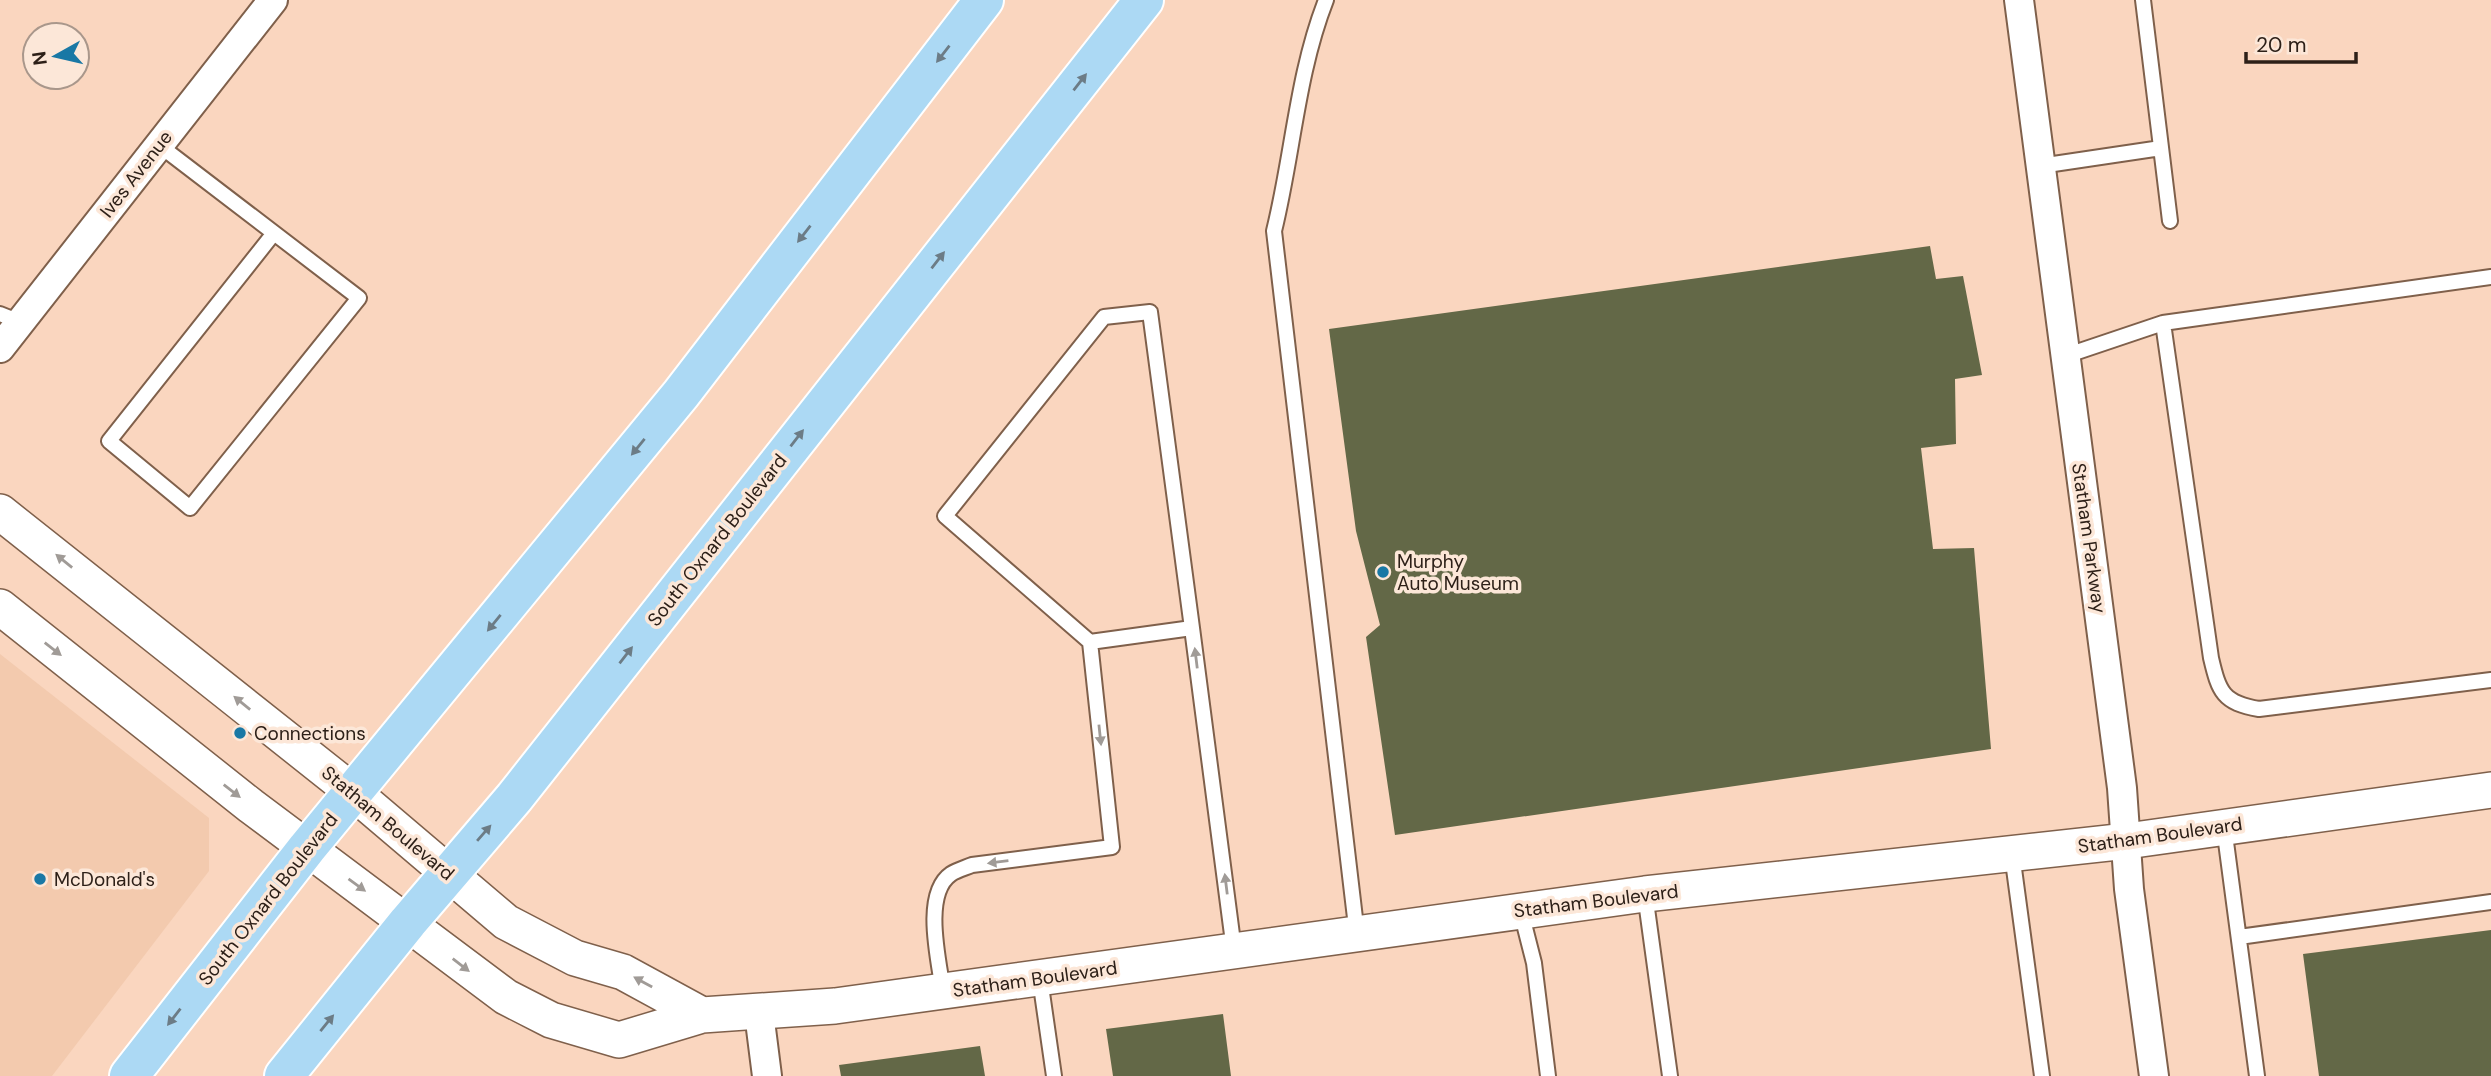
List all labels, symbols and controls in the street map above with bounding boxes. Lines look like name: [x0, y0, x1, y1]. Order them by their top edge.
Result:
north arrow: [21, 21, 91, 91]
scale bar: [2246, 21, 2356, 65]
text: 20 m: [2256, 31, 2307, 59]
one-way arrow: [936, 45, 950, 63]
text: N: [26, 50, 53, 67]
one-way arrow: [1072, 73, 1087, 91]
street label: Ives Avenue: [94, 125, 178, 223]
one-way arrow: [797, 225, 812, 243]
one-way arrow: [931, 252, 946, 270]
one-way arrow: [790, 430, 805, 448]
one-way arrow: [631, 439, 646, 456]
street label: South Oxnard Boulevard: [642, 449, 792, 631]
street label: Statham Parkway: [2066, 461, 2112, 615]
place label: Murphy Auto Museum: [1397, 549, 1519, 596]
one-way arrow: [56, 554, 74, 569]
marker: Murphy Auto Museum: [1375, 564, 1391, 580]
one-way arrow: [486, 614, 501, 632]
one-way arrow: [44, 642, 62, 657]
one-way arrow: [618, 647, 633, 664]
one-way arrow: [1190, 647, 1201, 669]
one-way arrow: [233, 697, 251, 711]
place label: Connections: [254, 721, 366, 746]
marker: Connections: [232, 725, 248, 741]
one-way arrow: [1095, 725, 1106, 747]
street label: Statham Boulevard: [316, 760, 460, 886]
one-way arrow: [223, 783, 240, 798]
street label: South Oxnard Boulevard: [193, 808, 343, 990]
street label: Statham Boulevard: [2076, 811, 2244, 859]
one-way arrow: [476, 824, 491, 841]
one-way arrow: [987, 856, 1009, 867]
place label: McDonald's: [54, 867, 155, 892]
marker: McDonald's: [32, 871, 48, 887]
one-way arrow: [1220, 872, 1231, 894]
one-way arrow: [348, 878, 366, 892]
street label: Statham Boulevard: [1512, 878, 1680, 924]
street label: Statham Boulevard: [951, 955, 1119, 1003]
one-way arrow: [451, 958, 469, 973]
one-way arrow: [633, 976, 652, 988]
one-way arrow: [167, 1008, 182, 1026]
one-way arrow: [319, 1014, 334, 1032]

